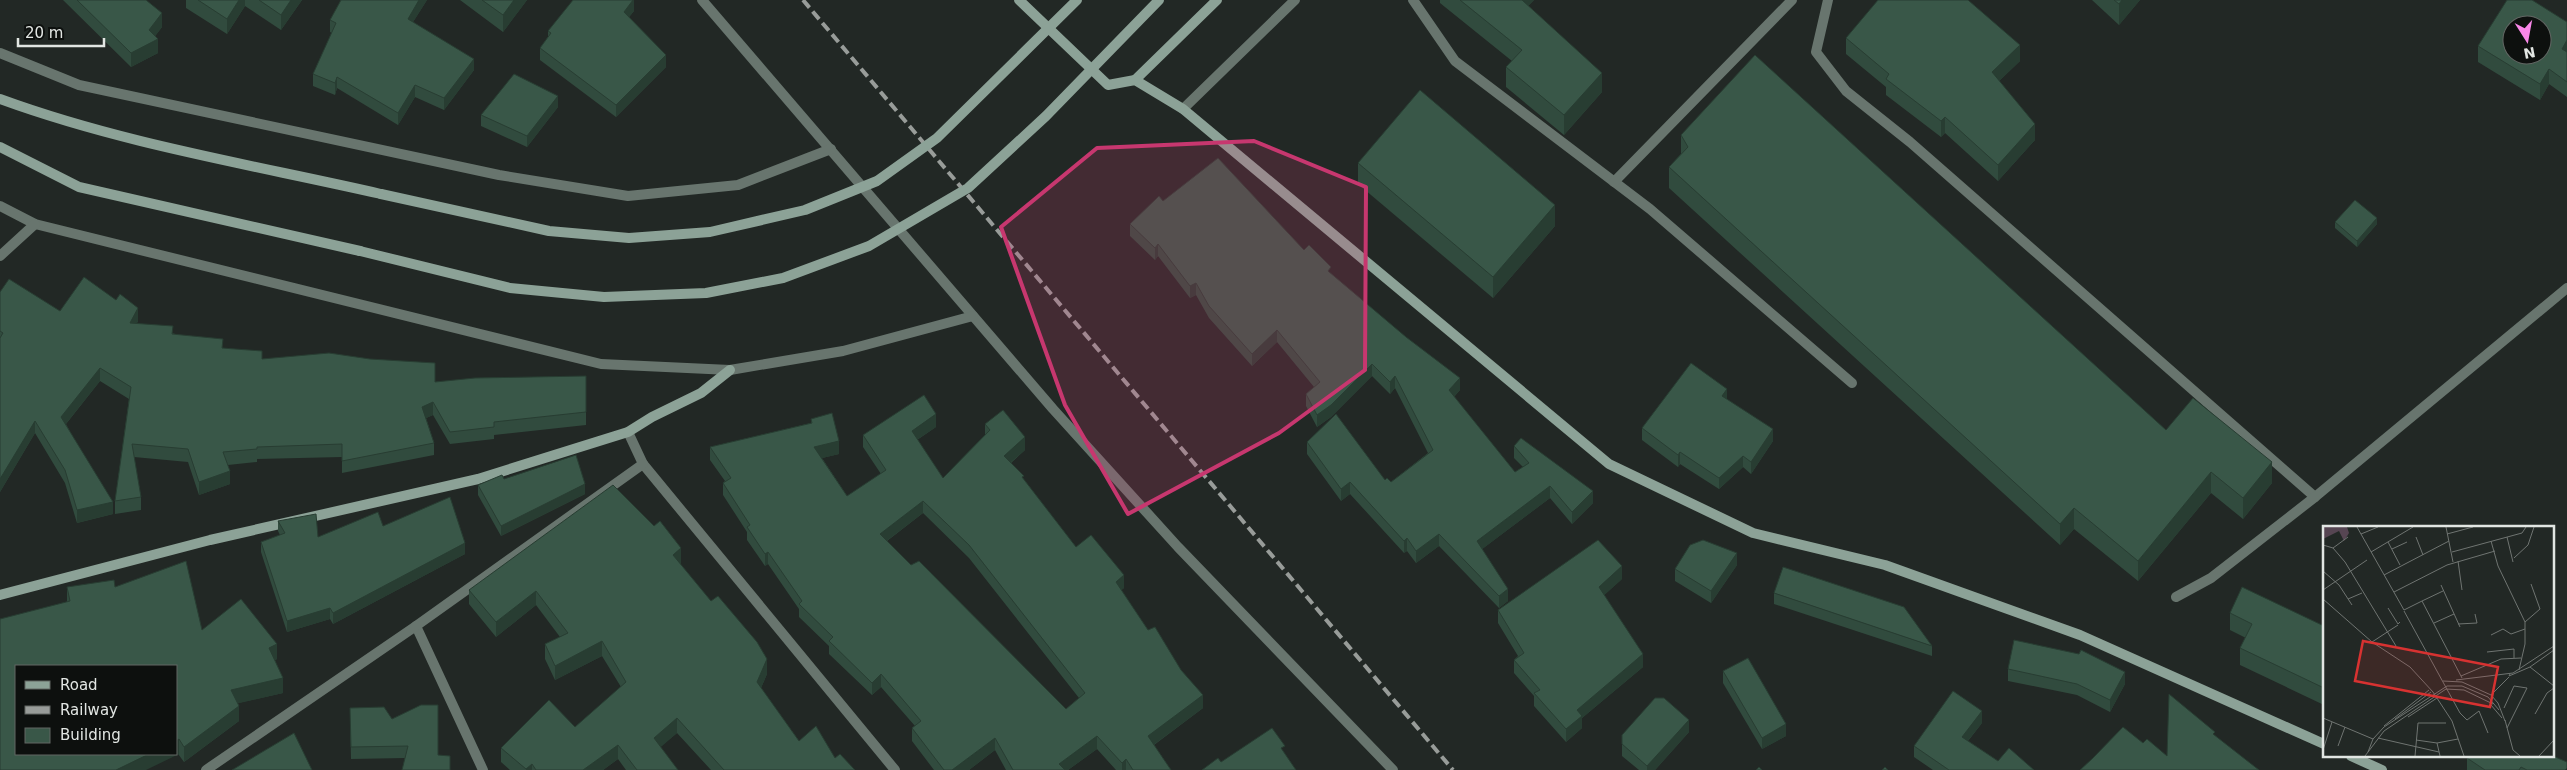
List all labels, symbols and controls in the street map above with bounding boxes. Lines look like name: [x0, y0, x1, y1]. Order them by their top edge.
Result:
scale bar: [18, 15, 104, 47]
north arrow: [2502, 15, 2552, 65]
text: 20 m: [25, 24, 63, 42]
text: N: [2522, 44, 2537, 62]
inset map: [2323, 526, 2554, 758]
legend: [15, 665, 178, 755]
text: Road: [60, 676, 98, 694]
text: Railway: [60, 701, 118, 719]
text: Building: [60, 726, 121, 744]

